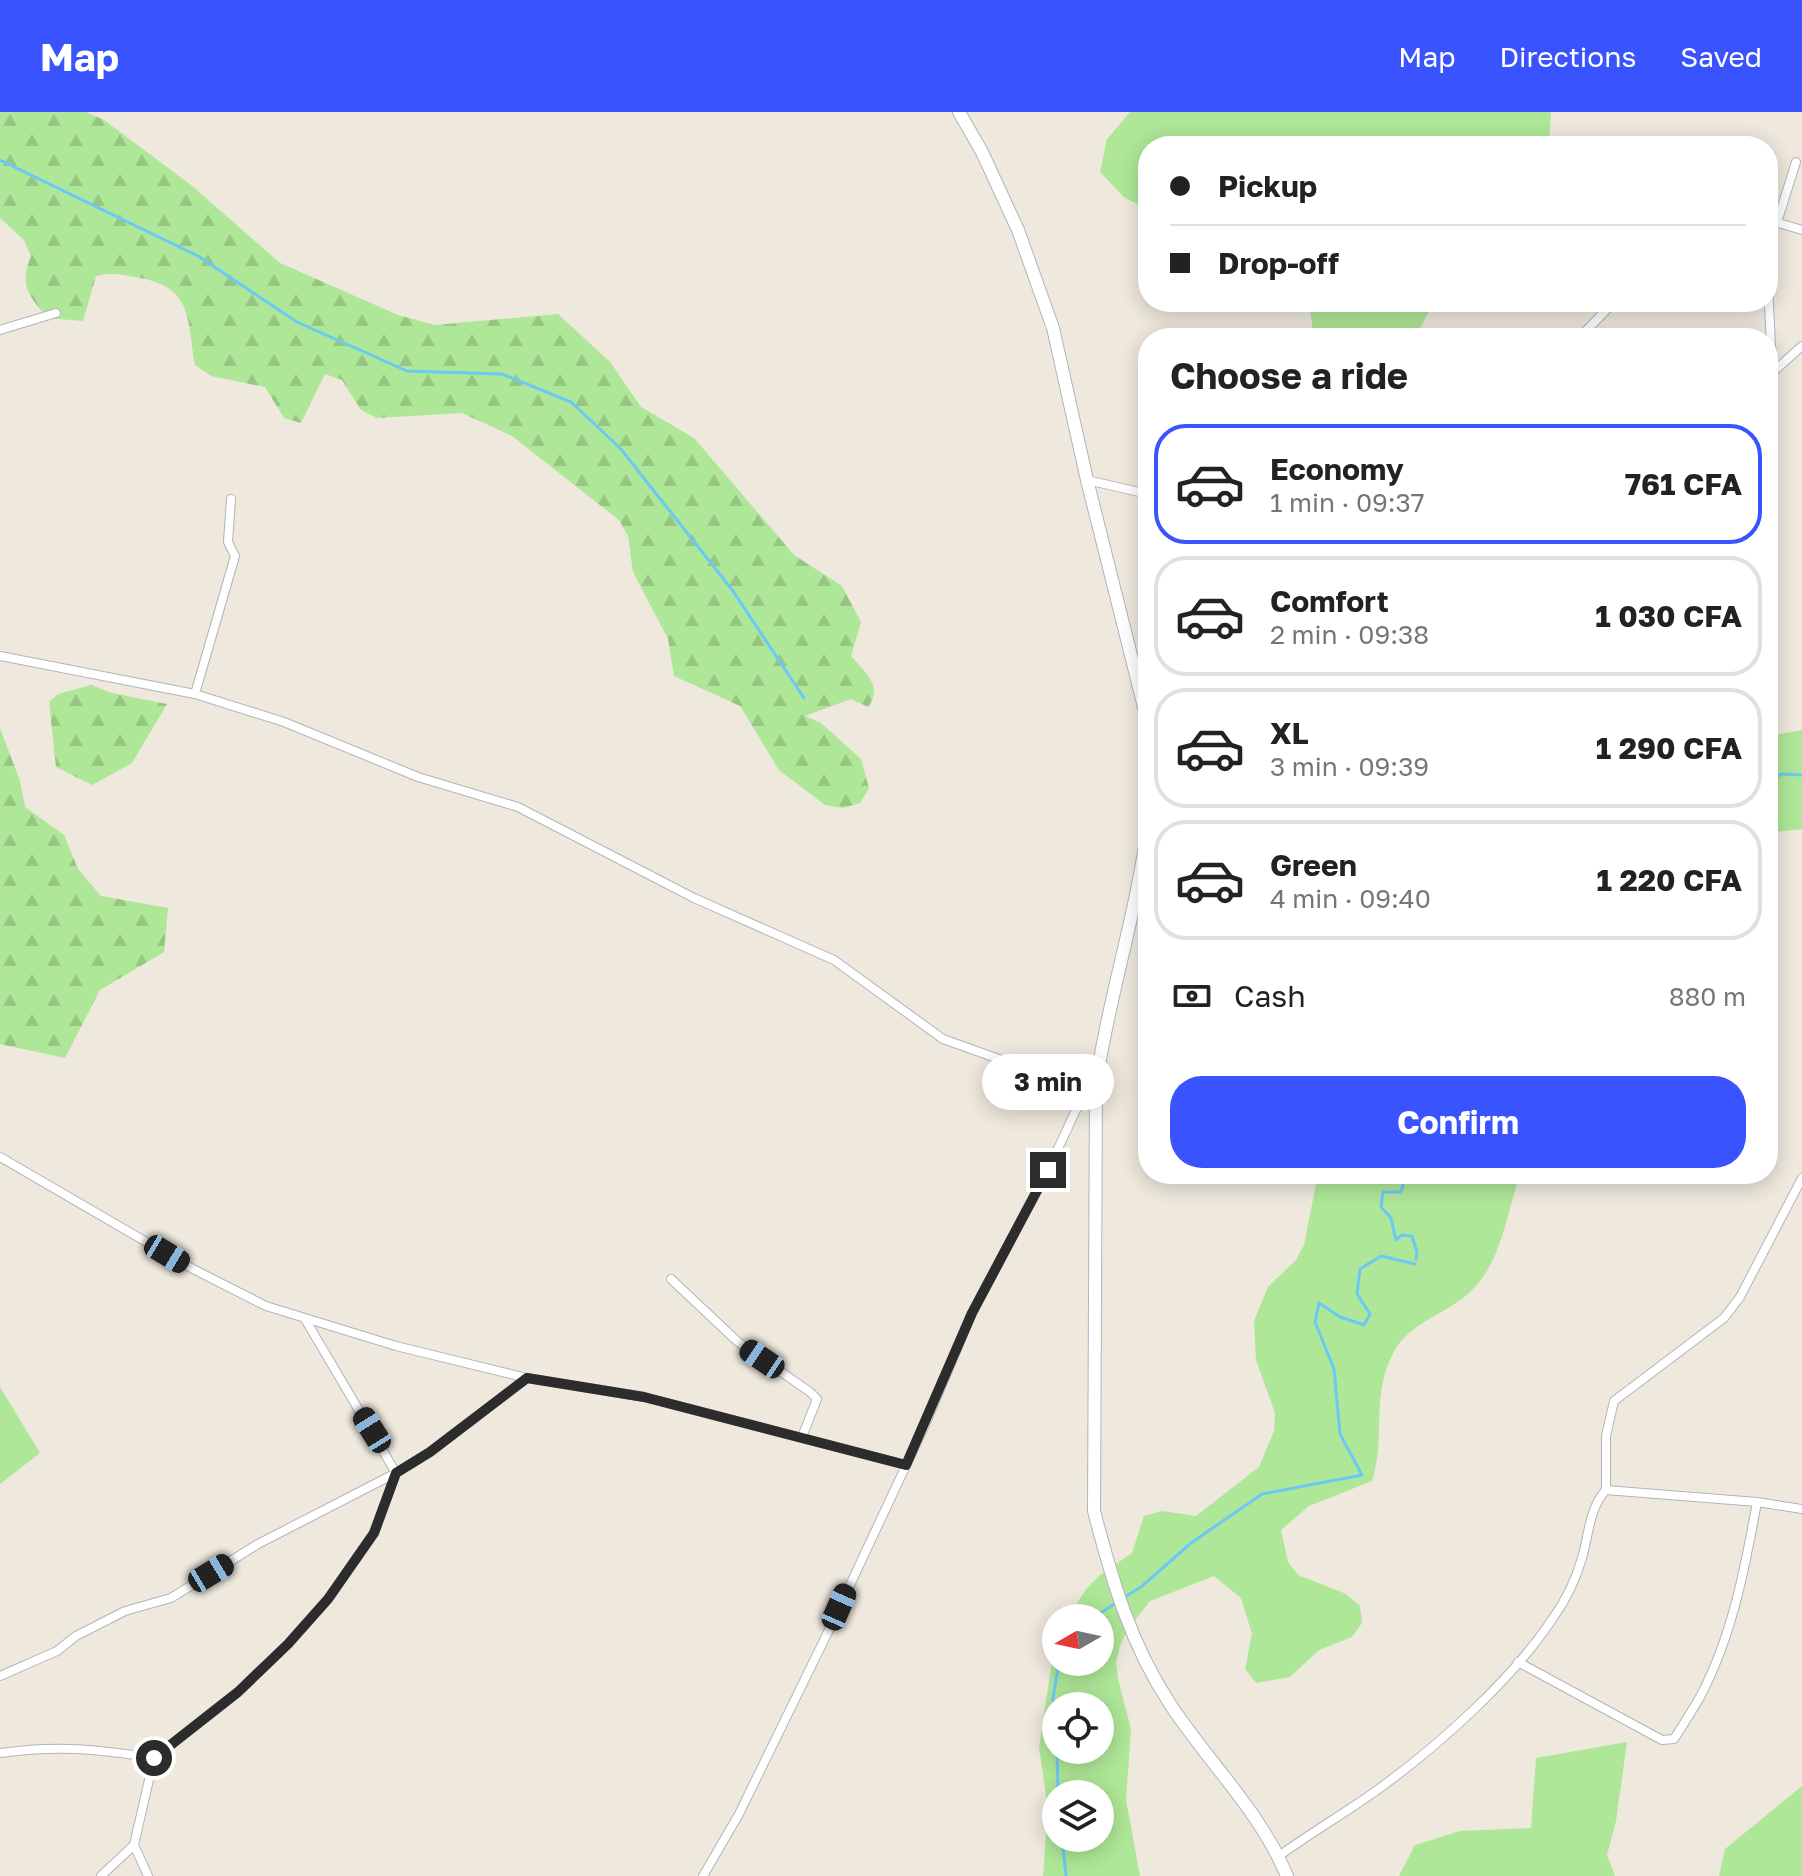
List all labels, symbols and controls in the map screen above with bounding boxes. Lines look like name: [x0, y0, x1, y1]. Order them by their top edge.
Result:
text: Map: [40, 34, 119, 79]
text: Map: [1398, 40, 1455, 73]
text: Directions: [1499, 40, 1636, 73]
text: Saved: [1680, 40, 1762, 73]
text: Pickup: [1218, 168, 1317, 204]
text: Drop-off: [1218, 245, 1339, 281]
text: Choose a ride: [1170, 354, 1408, 397]
icon: car: [1174, 448, 1246, 520]
text: Economy: [1270, 451, 1404, 487]
text: 761 CFA: [1625, 466, 1742, 502]
text: 1 min · 09:37: [1270, 487, 1425, 518]
icon: car: [1174, 580, 1246, 652]
text: Comfort: [1270, 583, 1389, 619]
text: 1 030 CFA: [1595, 598, 1742, 634]
text: 2 min · 09:38: [1270, 619, 1429, 650]
icon: car: [1174, 712, 1246, 784]
text: XL: [1270, 715, 1309, 751]
text: 1 290 CFA: [1596, 730, 1742, 766]
text: 3 min · 09:39: [1270, 751, 1429, 782]
icon: car: [1174, 844, 1246, 916]
text: Green: [1270, 847, 1357, 883]
text: 1 220 CFA: [1597, 862, 1742, 898]
text: 4 min · 09:40: [1270, 883, 1431, 914]
icon: cash: [1170, 974, 1214, 1018]
text: Cash: [1234, 978, 1306, 1014]
text: 880 m: [1669, 981, 1746, 1012]
callout: 3 min: [982, 1054, 1114, 1110]
text: 3 min: [1014, 1066, 1082, 1097]
button: Confirm: [1170, 1076, 1746, 1168]
route end: [1030, 1152, 1066, 1188]
car: [140, 1231, 194, 1277]
car: [735, 1336, 789, 1382]
car: [349, 1403, 395, 1457]
car: [184, 1550, 238, 1596]
car: [818, 1580, 860, 1634]
north arrow: [1042, 1604, 1114, 1676]
map controls: [1042, 1604, 1114, 1852]
button: locate: [1042, 1692, 1114, 1764]
route start: [136, 1740, 172, 1776]
button: layers: [1042, 1780, 1114, 1852]

